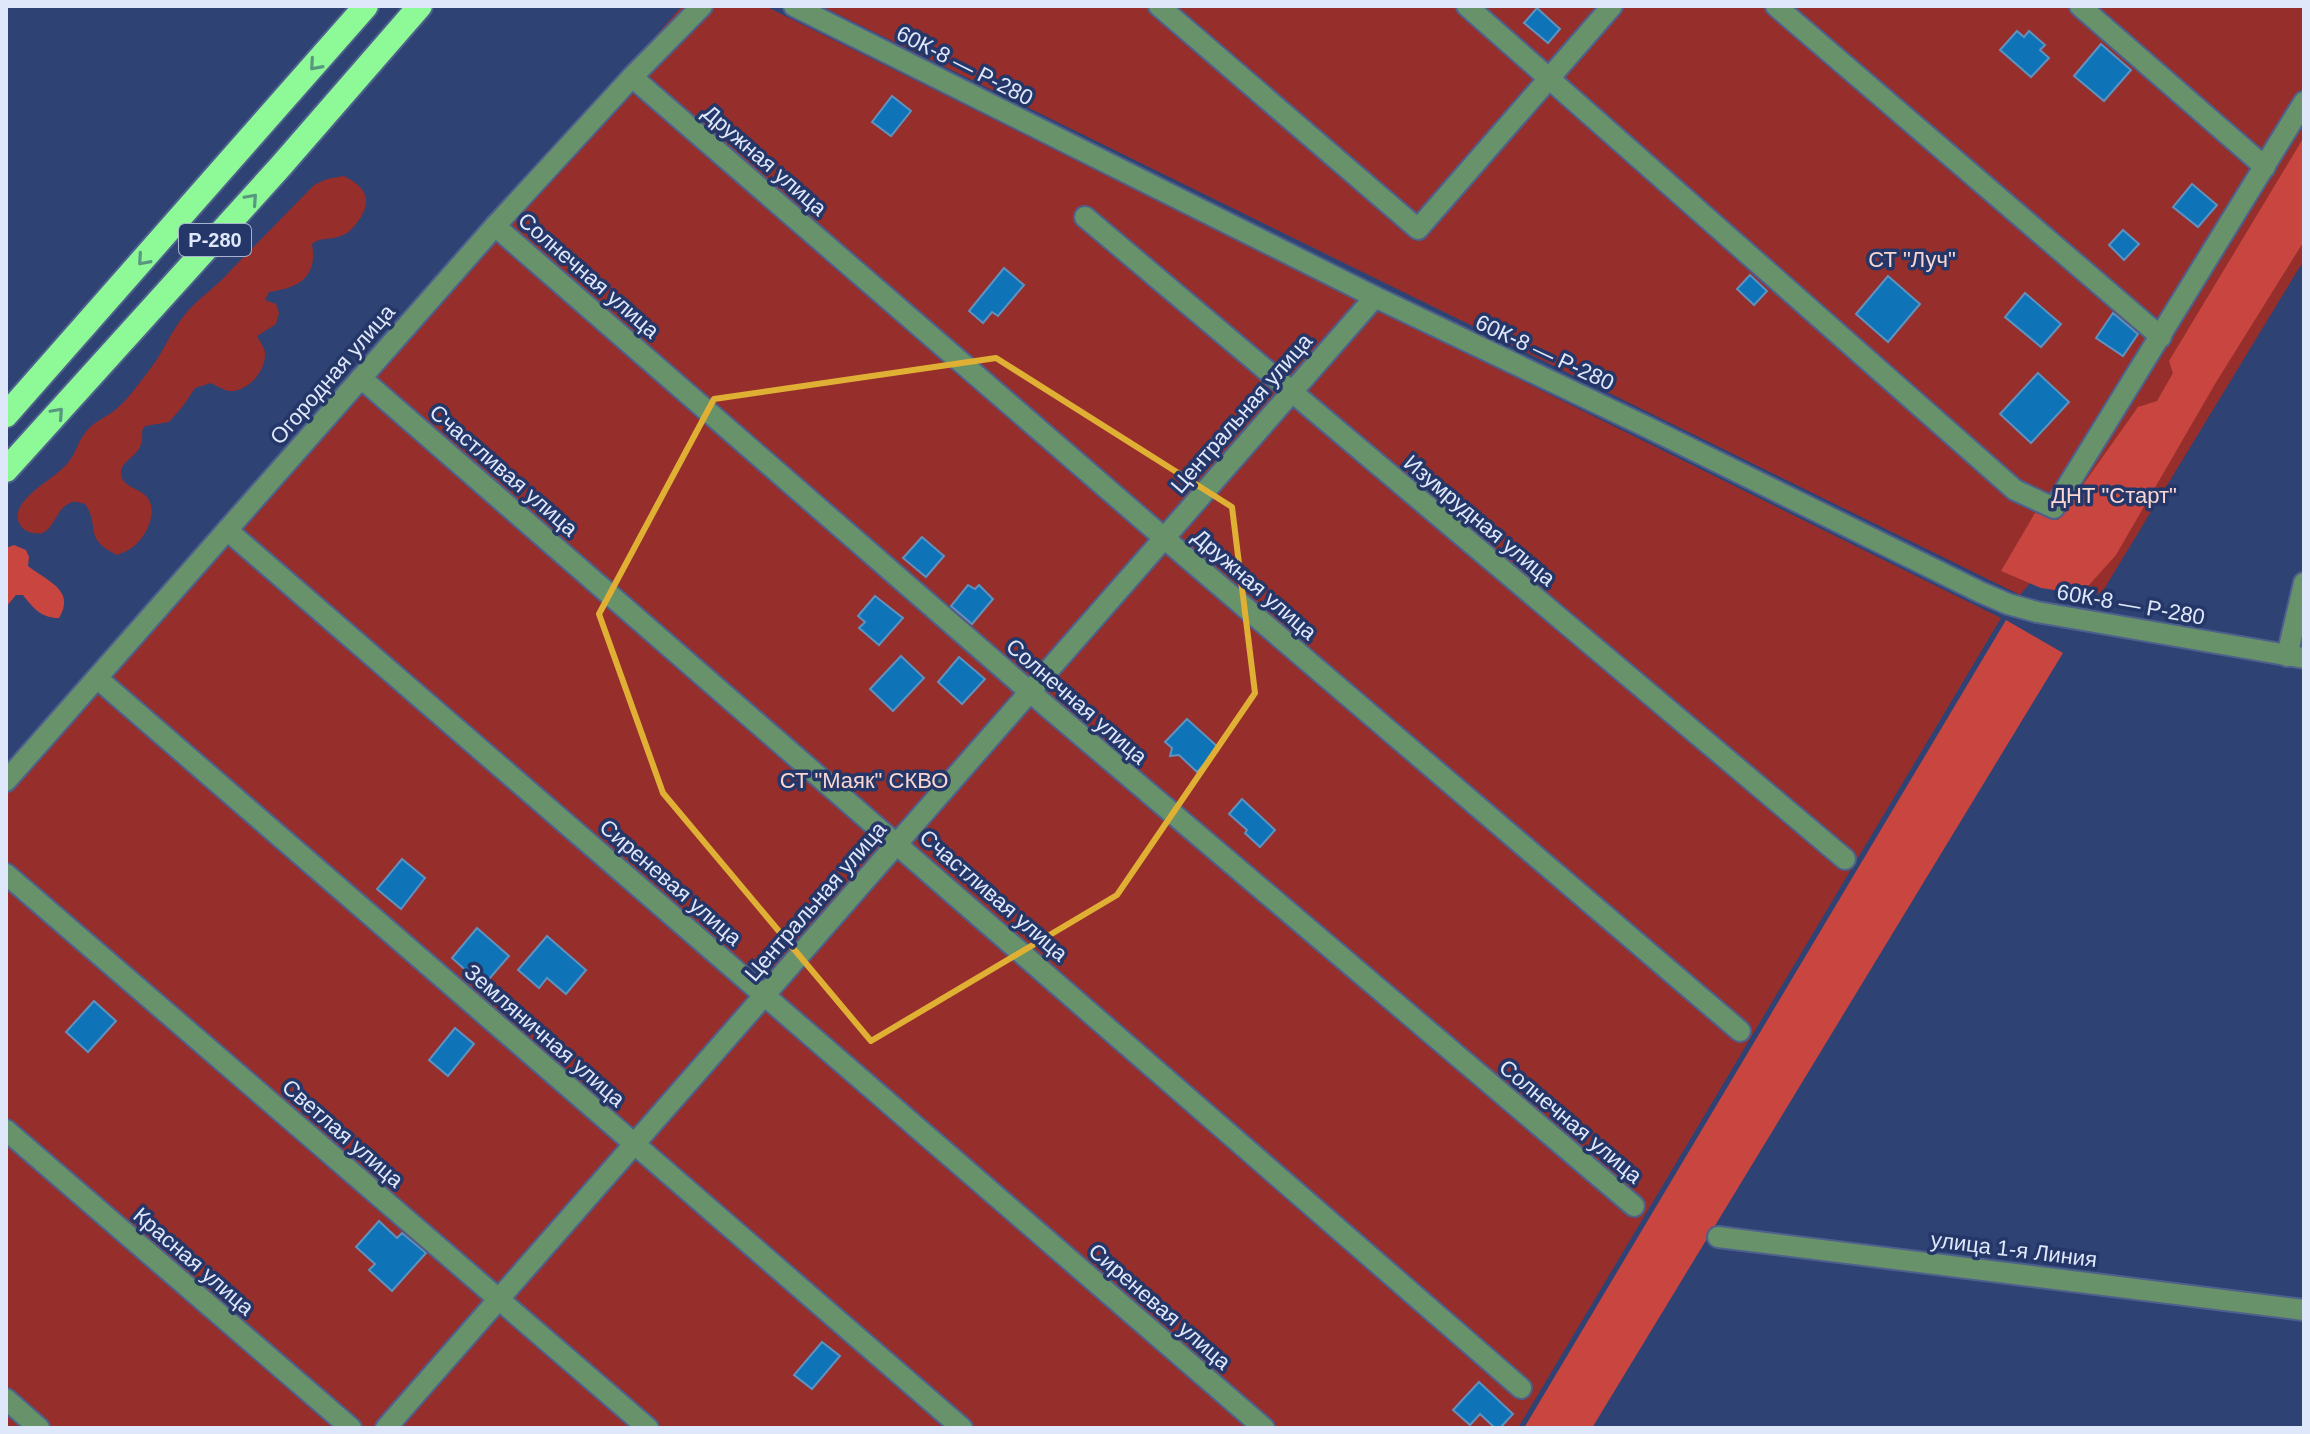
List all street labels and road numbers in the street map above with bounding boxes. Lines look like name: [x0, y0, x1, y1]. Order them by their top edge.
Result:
street label: 60К-8 — Р-280: [892, 20, 1037, 111]
street label: Дружная улица: [698, 100, 832, 221]
street label: Солнечная улица: [513, 207, 665, 344]
road number: Р-280: [179, 224, 251, 256]
street label: Огородная улица: [265, 299, 400, 449]
street label: 60К-8 — Р-280: [1472, 309, 1618, 395]
street label: Центральная улица: [1166, 328, 1318, 498]
street label: Счастливая улица: [425, 400, 583, 542]
street label: Изумрудная улица: [1399, 450, 1561, 591]
street label: Дружная улица: [1188, 524, 1322, 645]
street label: 60К-8 — Р-280: [2055, 579, 2207, 630]
street label: Солнечная улица: [1001, 633, 1153, 770]
street label: Сиреневая улица: [595, 814, 747, 951]
street label: Центральная улица: [740, 816, 892, 986]
street label: Счастливая улица: [915, 825, 1073, 967]
street label: Земляничная улица: [459, 959, 631, 1112]
street label: Солнечная улица: [1494, 1054, 1648, 1189]
street label: Светлая улица: [277, 1074, 409, 1193]
street label: Красная улица: [128, 1202, 259, 1321]
street label: улица 1-я Линия: [1929, 1227, 2098, 1272]
street label: Сиреневая улица: [1084, 1238, 1236, 1375]

